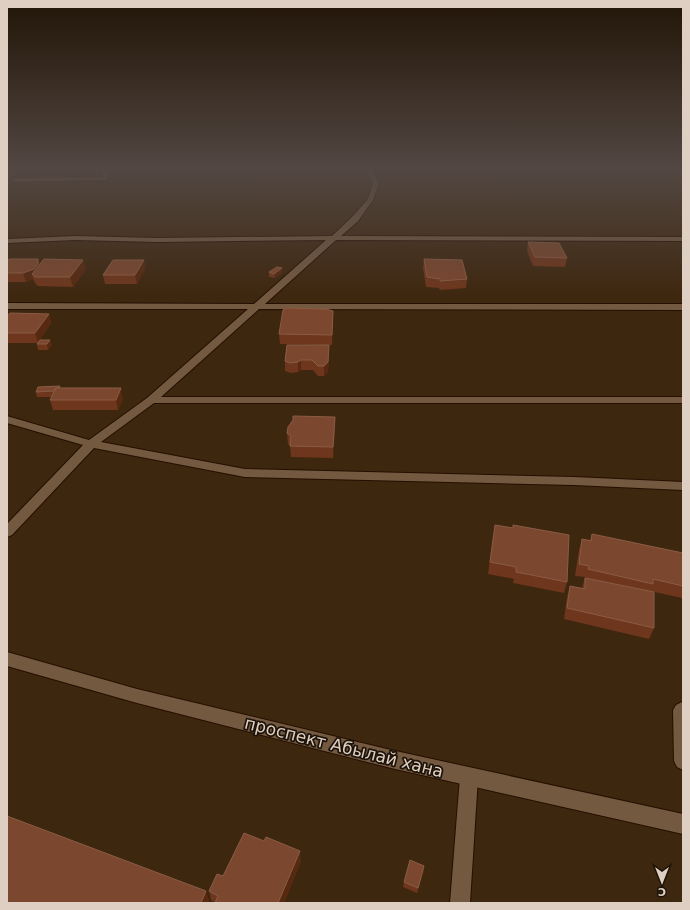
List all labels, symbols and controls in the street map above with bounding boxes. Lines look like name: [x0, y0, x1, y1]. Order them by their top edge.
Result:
street label: проспект Абылай хана: [243, 713, 445, 781]
north arrow: [642, 862, 682, 902]
text: С: [658, 885, 666, 898]

